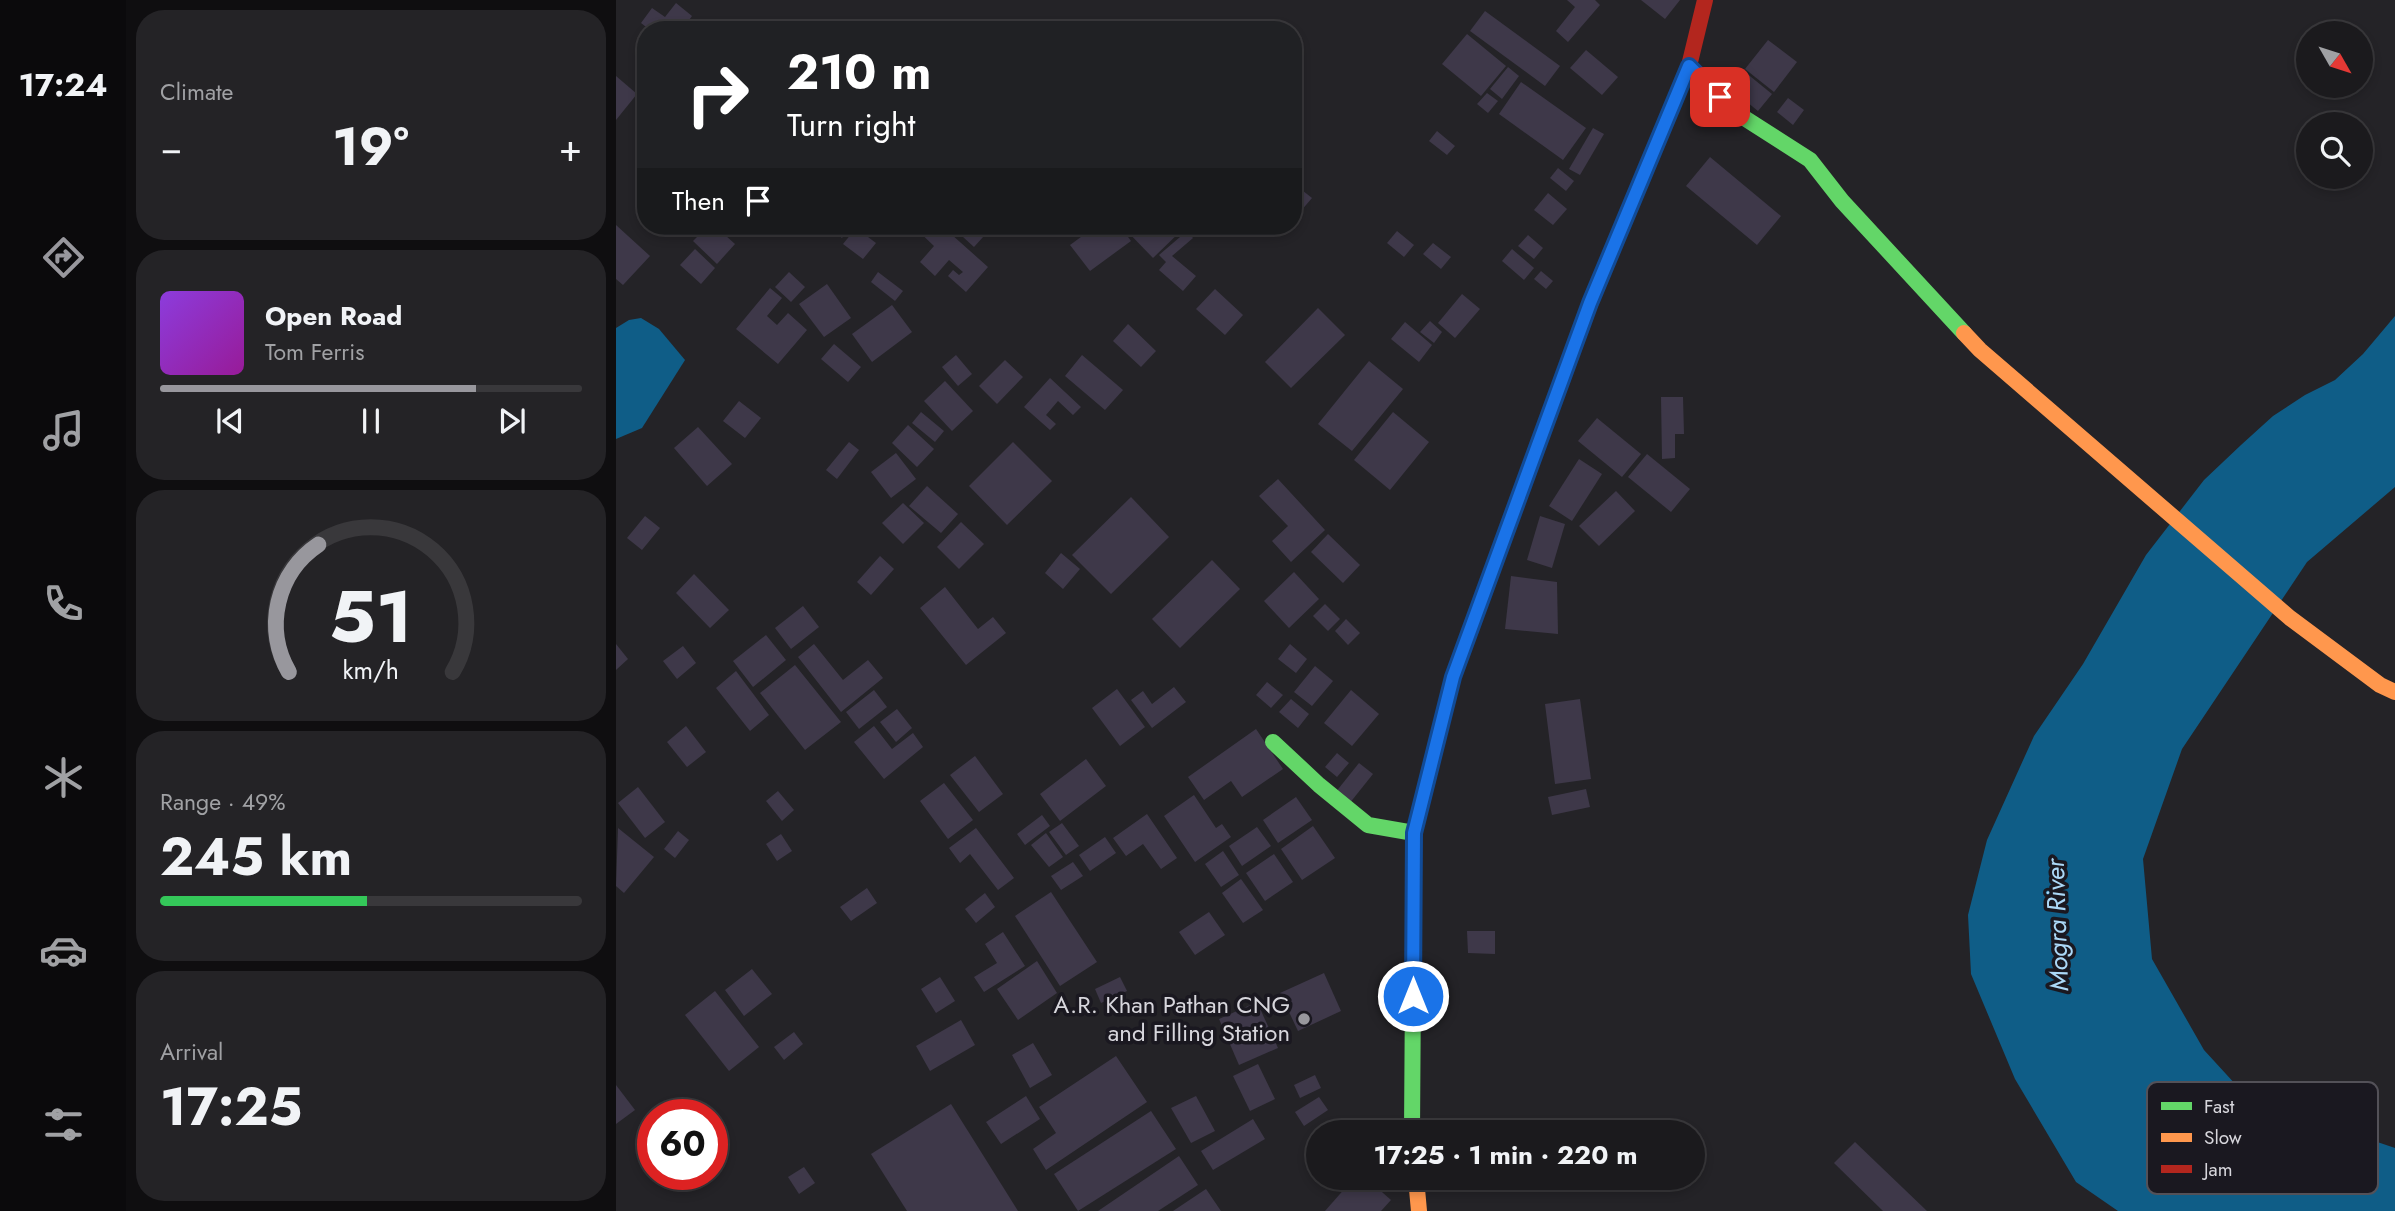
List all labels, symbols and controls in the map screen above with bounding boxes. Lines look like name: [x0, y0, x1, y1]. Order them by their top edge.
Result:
north arrow: [2296, 21, 2373, 98]
map controls: [2296, 21, 2373, 189]
text: 210 m: [787, 37, 931, 107]
icon: right: [672, 49, 763, 140]
text: 17:24: [18, 62, 108, 108]
pin: [1690, 67, 1750, 127]
text: Climate: [160, 75, 233, 109]
icon: arrive: [1701, 78, 1739, 116]
text: Turn right: [787, 102, 916, 148]
text: 19°: [332, 109, 409, 185]
button: search: [2296, 112, 2373, 189]
text: −: [160, 120, 182, 175]
text: +: [559, 120, 582, 175]
text: Then: [672, 182, 725, 220]
icon: arrive: [739, 182, 777, 220]
icon: directions: [39, 233, 88, 282]
text: Open Road: [265, 297, 402, 335]
text: Tom Ferris: [265, 335, 364, 369]
icon: previous: [211, 402, 249, 440]
icon: pause: [352, 402, 390, 440]
icon: next: [493, 402, 531, 440]
icon: music: [39, 406, 88, 455]
text: 51: [329, 564, 413, 669]
icon: phone: [39, 579, 88, 628]
text: km/h: [343, 651, 399, 687]
icon: climate: [39, 753, 88, 802]
text: Range · 49%: [160, 785, 286, 819]
text: 245 km: [160, 819, 352, 895]
water label: Mogra River: [2036, 857, 2078, 992]
icon: car: [39, 926, 88, 975]
position arrow: [1376, 959, 1450, 1033]
place label: A.R. Khan Pathan CNG and Filling Station: [1054, 987, 1290, 1050]
marker: A.R. Khan Pathan CNG and Filling Station: [1296, 1011, 1312, 1027]
text: Arrival: [160, 1035, 223, 1069]
text: 17:25: [160, 1069, 302, 1145]
legend: [2147, 1082, 2378, 1194]
text: Fast: [2204, 1093, 2235, 1120]
speed limit sign: 60: [637, 1099, 728, 1190]
icon: filters: [39, 1100, 88, 1149]
text: Slow: [2204, 1124, 2242, 1151]
text: 17:25 · 1 min · 220 m: [1374, 1136, 1637, 1174]
text: Jam: [2201, 1156, 2233, 1183]

